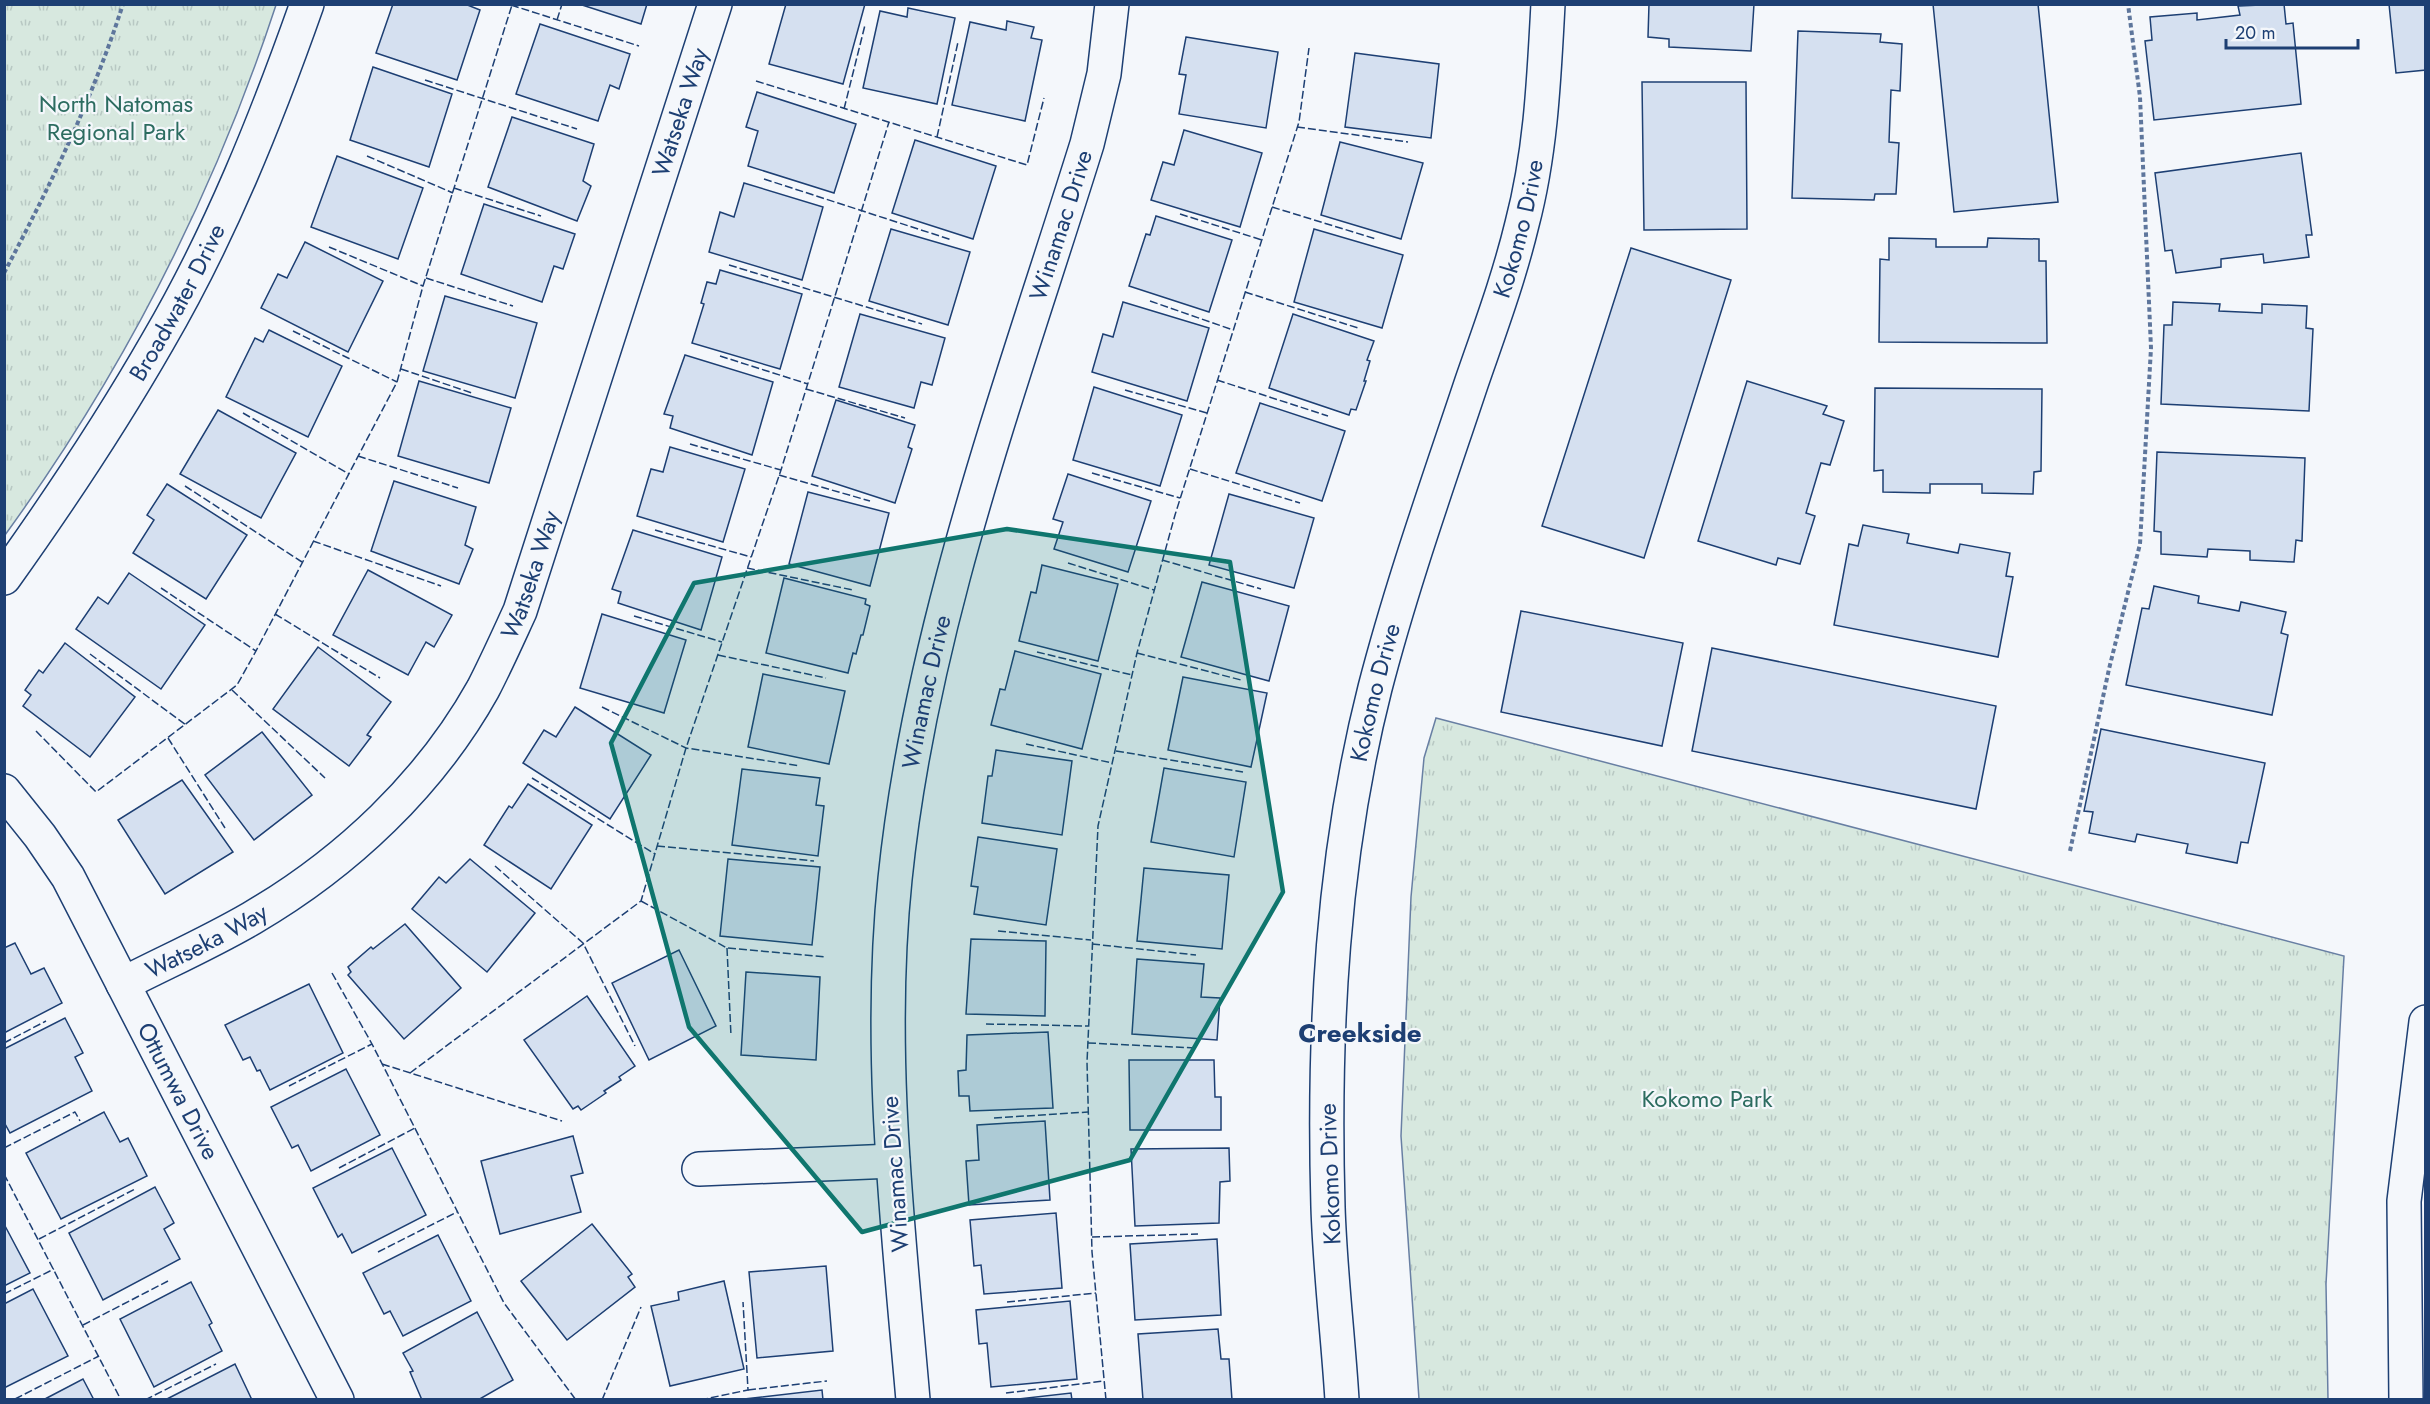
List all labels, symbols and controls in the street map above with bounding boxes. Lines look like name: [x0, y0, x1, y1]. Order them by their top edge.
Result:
scale bar: [2226, 12, 2358, 50]
text: 20 m: [2235, 20, 2275, 46]
street label: Watseka Way: [643, 43, 717, 181]
park label: North Natomas Regional Park: [39, 86, 193, 149]
street label: Winamac Drive: [1020, 145, 1101, 305]
street label: Kokomo Drive: [1484, 157, 1552, 302]
street label: Broadwater Drive: [120, 218, 234, 388]
street label: Watseka Way: [492, 506, 568, 644]
street label: Winamac Drive: [893, 611, 960, 772]
street label: Kokomo Drive: [1341, 619, 1409, 765]
street label: Watseka Way: [139, 894, 275, 987]
district label: Creekside: [1298, 1014, 1422, 1052]
street label: Ottumwa Drive: [129, 1016, 228, 1166]
park label: Kokomo Park: [1641, 1081, 1773, 1116]
street label: Winamac Drive: [872, 1095, 917, 1253]
street label: Kokomo Drive: [1310, 1103, 1349, 1245]

